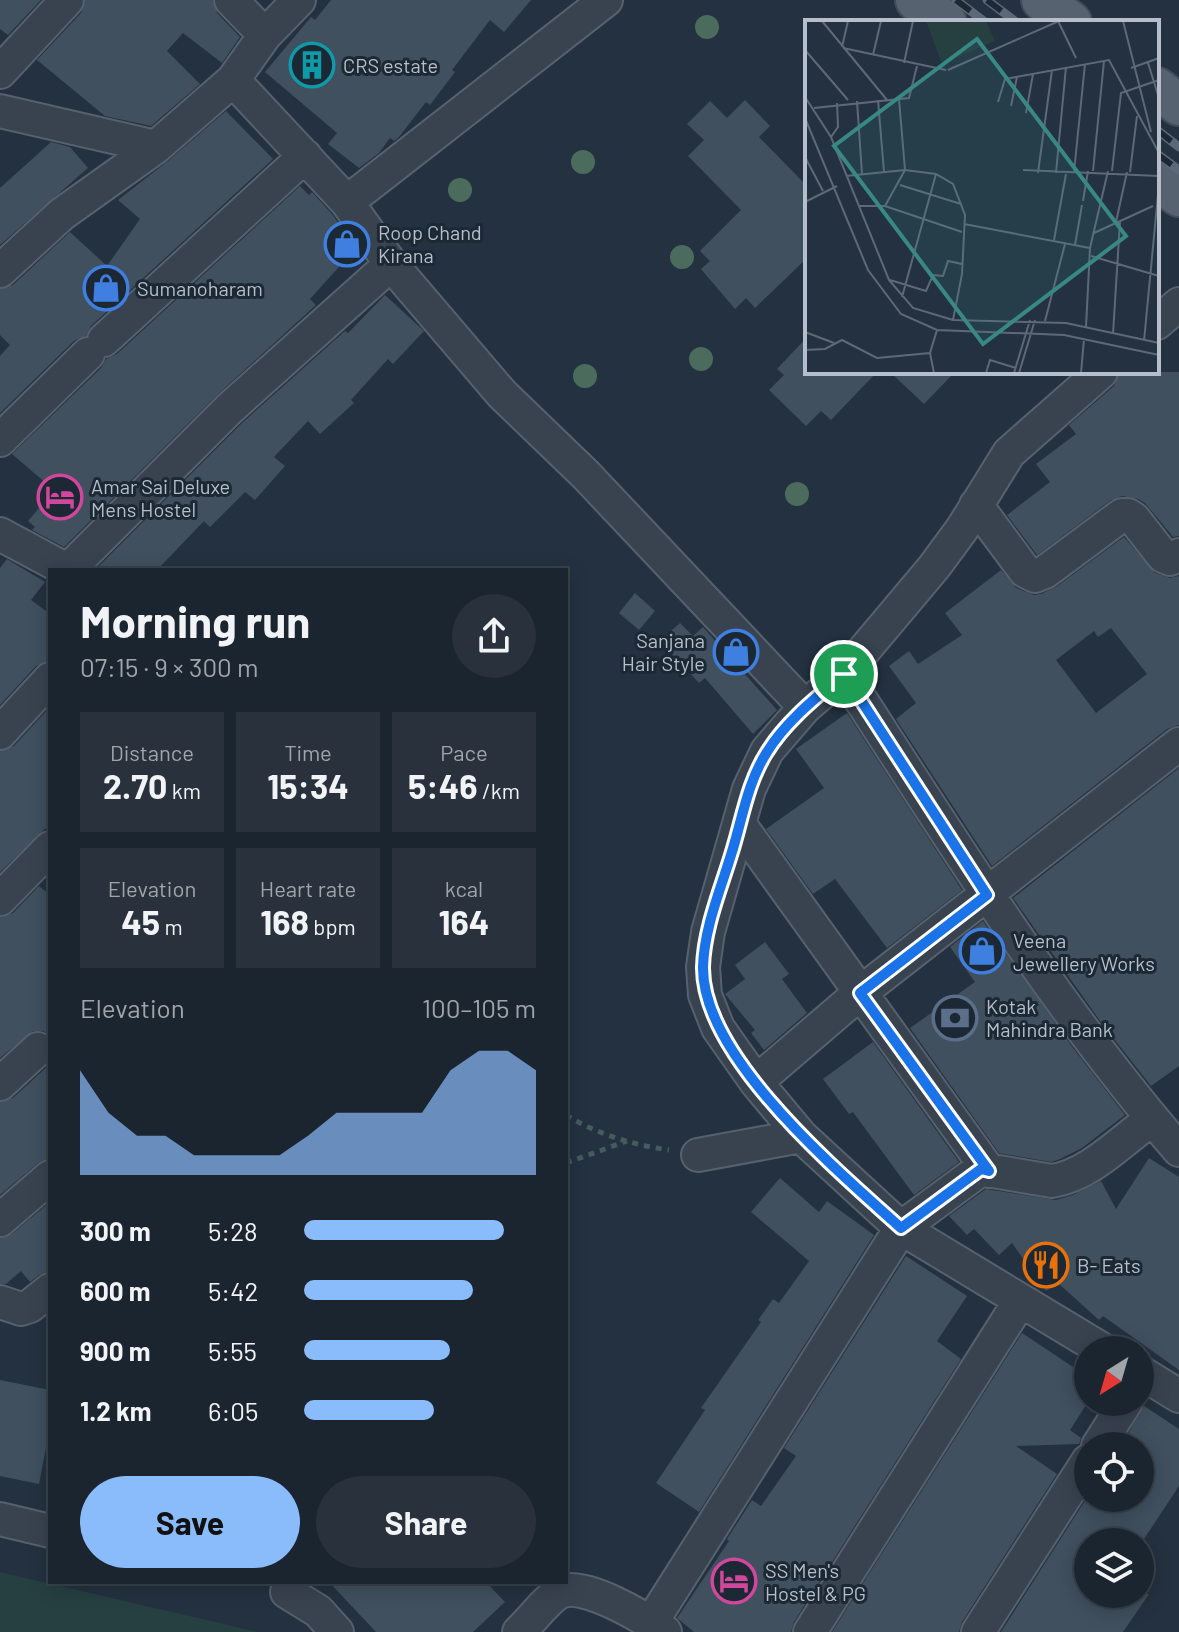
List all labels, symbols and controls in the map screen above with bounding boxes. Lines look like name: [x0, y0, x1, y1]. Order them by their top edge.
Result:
inset map: [805, 20, 1159, 374]
building icon: CRS estate: [288, 41, 336, 89]
place label: CRS estate: [343, 53, 438, 77]
shop icon: Roop Chand Kirana: [323, 220, 371, 268]
place label: Roop Chand Kirana: [378, 220, 482, 267]
shop icon: Sumanoharam: [82, 264, 130, 312]
place label: Sumanoharam: [137, 276, 263, 300]
hotel icon: Amar Sai Deluxe Mens Hostel: [36, 473, 84, 521]
place label: Amar Sai Deluxe Mens Hostel: [91, 474, 230, 521]
text: Morning run: [80, 594, 310, 647]
button: share: [452, 594, 536, 678]
place label: Sanjana Hair Style: [622, 628, 705, 675]
shop icon: Sanjana Hair Style: [712, 628, 760, 676]
pin: [810, 640, 878, 708]
text: 07:15 · 9 × 300 m: [80, 651, 259, 682]
icon: arrive: [822, 652, 866, 696]
text: Distance: [110, 739, 194, 765]
text: Time: [284, 739, 332, 765]
text: Pace: [440, 739, 488, 765]
text: 2.70: [103, 765, 167, 806]
text: 15:34: [267, 765, 349, 806]
text: 5:46: [408, 765, 478, 806]
text: km: [167, 777, 201, 803]
text: /km: [478, 777, 520, 803]
text: Elevation: [108, 875, 196, 901]
text: Heart rate: [260, 875, 356, 901]
text: kcal: [445, 875, 483, 901]
text: 45: [121, 901, 160, 942]
text: 168: [260, 901, 309, 942]
text: 164: [439, 901, 489, 942]
text: m: [160, 913, 183, 939]
text: bpm: [309, 913, 356, 939]
shop icon: Veena Jewellery Works: [958, 927, 1006, 975]
place label: Veena Jewellery Works: [1013, 928, 1155, 975]
text: Elevation: [80, 992, 185, 1023]
text: 100–105 m: [422, 992, 536, 1023]
bank icon: Kotak Mahindra Bank: [931, 994, 979, 1042]
place label: Kotak Mahindra Bank: [986, 994, 1113, 1041]
text: 300 m: [80, 1215, 151, 1246]
text: 5:28: [208, 1215, 258, 1246]
restaurant icon: B- Eats: [1022, 1241, 1070, 1289]
place label: B- Eats: [1077, 1253, 1141, 1277]
text: 600 m: [80, 1275, 151, 1306]
text: 5:42: [208, 1275, 258, 1306]
text: 900 m: [80, 1335, 150, 1366]
text: 5:55: [208, 1335, 257, 1366]
north arrow: [1074, 1336, 1154, 1416]
map controls: [1074, 1336, 1154, 1608]
text: 1.2 km: [80, 1395, 152, 1426]
text: 6:05: [208, 1395, 258, 1426]
button: locate: [1074, 1432, 1154, 1512]
button: Save: [80, 1476, 300, 1568]
button: Share: [316, 1476, 536, 1568]
button: layers: [1074, 1528, 1154, 1608]
hotel icon: SS Men's Hostel & PG: [710, 1557, 758, 1605]
place label: SS Men's Hostel & PG: [765, 1558, 866, 1605]

